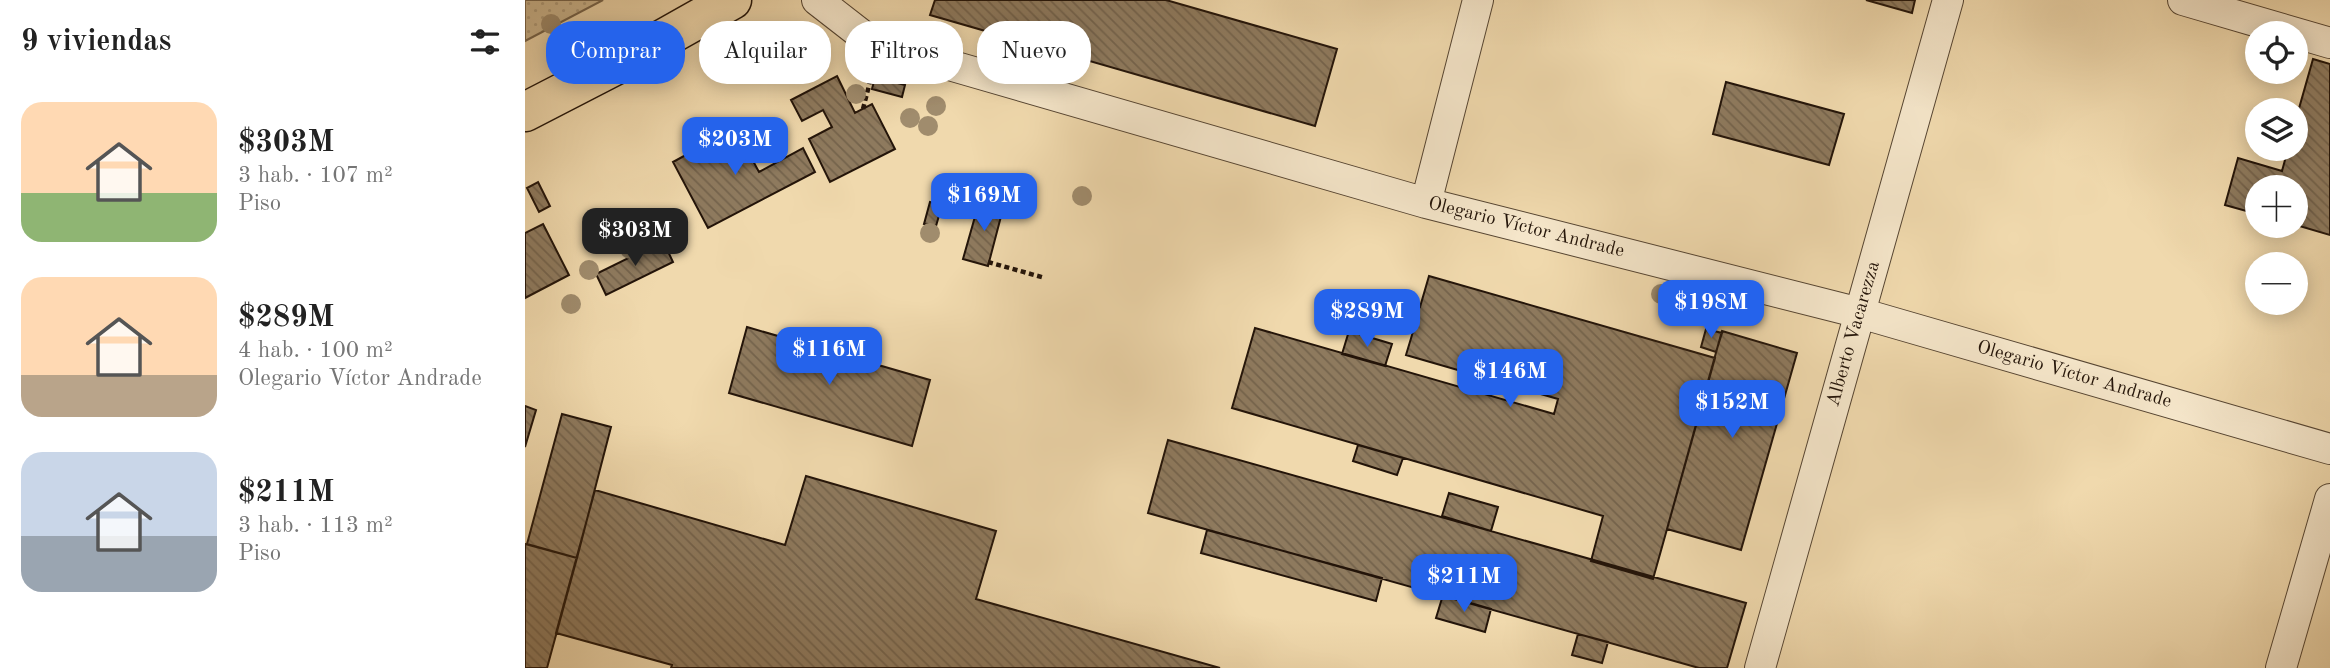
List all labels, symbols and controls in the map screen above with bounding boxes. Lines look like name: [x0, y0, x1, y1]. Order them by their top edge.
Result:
chip: Comprar: [546, 21, 685, 84]
chip: Alquilar: [699, 21, 831, 84]
chip: Filtros: [845, 21, 963, 84]
chip: Nuevo: [977, 21, 1091, 84]
map controls: [2245, 21, 2308, 315]
button: locate: [2245, 21, 2308, 84]
icon: filters: [466, 23, 504, 61]
text: 9 viviendas: [21, 27, 171, 57]
button: layers: [2245, 98, 2308, 161]
pin: $203M: [686, 118, 784, 177]
text: $303M: [238, 128, 334, 158]
text: $203M: [698, 128, 772, 151]
icon: home: [77, 130, 161, 214]
text: 3 hab. · 107 m²: [238, 164, 393, 187]
pin: $169M: [935, 174, 1033, 233]
button: +: [2245, 175, 2308, 238]
text: $169M: [947, 184, 1021, 207]
text: Piso: [238, 192, 281, 215]
street label: Olegario Víctor Andrade: [1426, 194, 1626, 262]
pin: $303M: [586, 208, 684, 268]
text: $303M: [598, 219, 672, 242]
button: −: [2245, 252, 2308, 315]
street label: Alberto Vacarezza: [1824, 259, 1884, 409]
pin: $198M: [1662, 280, 1760, 340]
pin: $289M: [1318, 290, 1416, 349]
text: $198M: [1674, 291, 1748, 314]
text: $289M: [1330, 300, 1404, 323]
text: $289M: [238, 303, 334, 333]
icon: home: [77, 305, 161, 389]
pin: $116M: [780, 328, 878, 387]
text: $116M: [792, 338, 866, 361]
street label: Olegario Víctor Andrade: [1975, 338, 2173, 412]
text: 4 hab. · 100 m²: [238, 339, 393, 362]
pin: $146M: [1461, 350, 1559, 409]
text: $146M: [1473, 360, 1547, 383]
text: Olegario Víctor Andrade: [238, 367, 482, 390]
pin: $152M: [1683, 380, 1781, 440]
text: $152M: [1695, 391, 1769, 414]
text: $211M: [238, 478, 334, 508]
icon: home: [77, 480, 161, 564]
text: 3 hab. · 113 m²: [238, 514, 393, 537]
text: Piso: [238, 542, 281, 565]
pin: $211M: [1415, 554, 1513, 614]
text: $211M: [1427, 565, 1501, 588]

